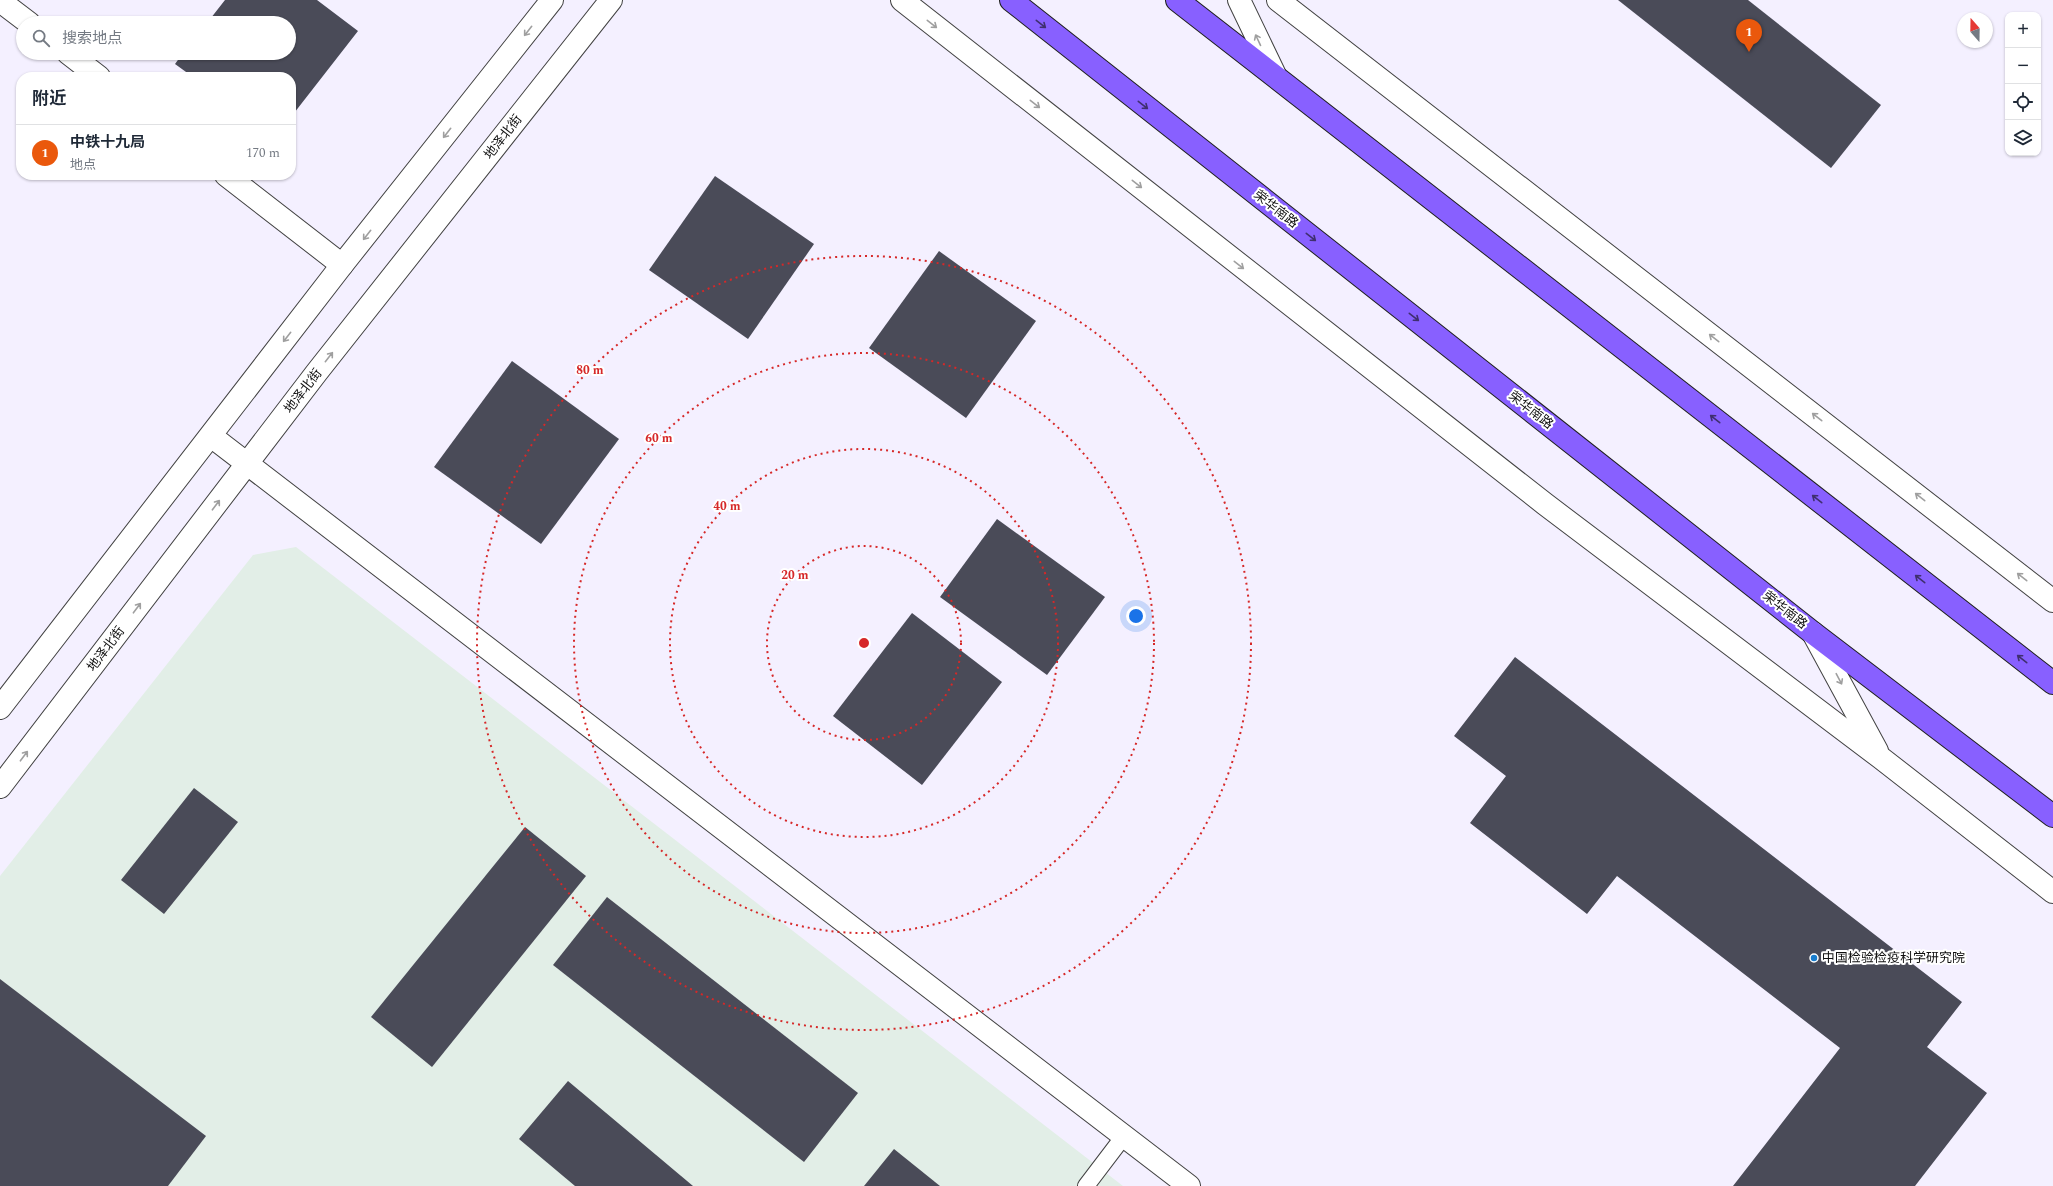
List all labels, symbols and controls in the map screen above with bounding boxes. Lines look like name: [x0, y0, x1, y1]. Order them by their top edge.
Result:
north arrow: [1957, 12, 1993, 48]
map controls: [2005, 12, 2041, 156]
button: +: [2005, 12, 2041, 48]
search box: [16, 16, 296, 60]
pin: 1: [1736, 19, 1762, 52]
one-way arrow: [927, 20, 938, 28]
one-way arrow: [1036, 20, 1047, 28]
one-way arrow: [523, 25, 532, 36]
icon: search: [30, 27, 52, 49]
text: 搜索地点: [62, 27, 122, 50]
one-way arrow: [1254, 34, 1261, 46]
button: −: [2005, 48, 2041, 84]
button: locate: [2005, 84, 2041, 120]
text: 附近: [32, 86, 66, 112]
one-way arrow: [1029, 100, 1040, 109]
one-way arrow: [1138, 100, 1149, 109]
street label: 地泽北街: [479, 110, 527, 164]
button: layers: [2005, 120, 2041, 156]
one-way arrow: [443, 127, 452, 138]
text: 中铁十九局: [70, 131, 145, 154]
text: 1: [41, 143, 49, 163]
text: 170 m: [246, 143, 280, 163]
text: 地点: [70, 155, 96, 175]
one-way arrow: [1131, 180, 1142, 189]
street label: 荣华南路: [1249, 185, 1303, 233]
one-way arrow: [362, 229, 371, 240]
one-way arrow: [1306, 233, 1317, 241]
one-way arrow: [1234, 260, 1245, 269]
one-way arrow: [1408, 313, 1419, 322]
one-way arrow: [283, 332, 291, 343]
one-way arrow: [1709, 333, 1720, 342]
one-way arrow: [325, 352, 333, 363]
text: 80 m: [576, 361, 604, 380]
street label: 地泽北街: [279, 364, 327, 418]
street label: 荣华南路: [1504, 386, 1558, 434]
one-way arrow: [1811, 413, 1822, 422]
one-way arrow: [1709, 414, 1720, 423]
text: 60 m: [645, 429, 673, 448]
one-way arrow: [1914, 493, 1925, 501]
one-way arrow: [1812, 494, 1823, 503]
text: 40 m: [713, 497, 741, 516]
one-way arrow: [211, 499, 220, 510]
text: 20 m: [781, 566, 809, 585]
one-way arrow: [2017, 572, 2028, 581]
one-way arrow: [1914, 574, 1925, 583]
street label: 荣华南路: [1758, 586, 1812, 634]
one-way arrow: [132, 603, 141, 614]
your location: [1126, 606, 1146, 626]
street label: 地泽北街: [82, 622, 130, 676]
centre of rings: [857, 636, 871, 650]
one-way arrow: [2017, 654, 2028, 663]
one-way arrow: [1835, 673, 1843, 685]
one-way arrow: [19, 751, 28, 762]
place label: 中国检验检疫科学研究院: [1822, 948, 1965, 968]
marker: 中国检验检疫科学研究院: [1809, 953, 1819, 963]

